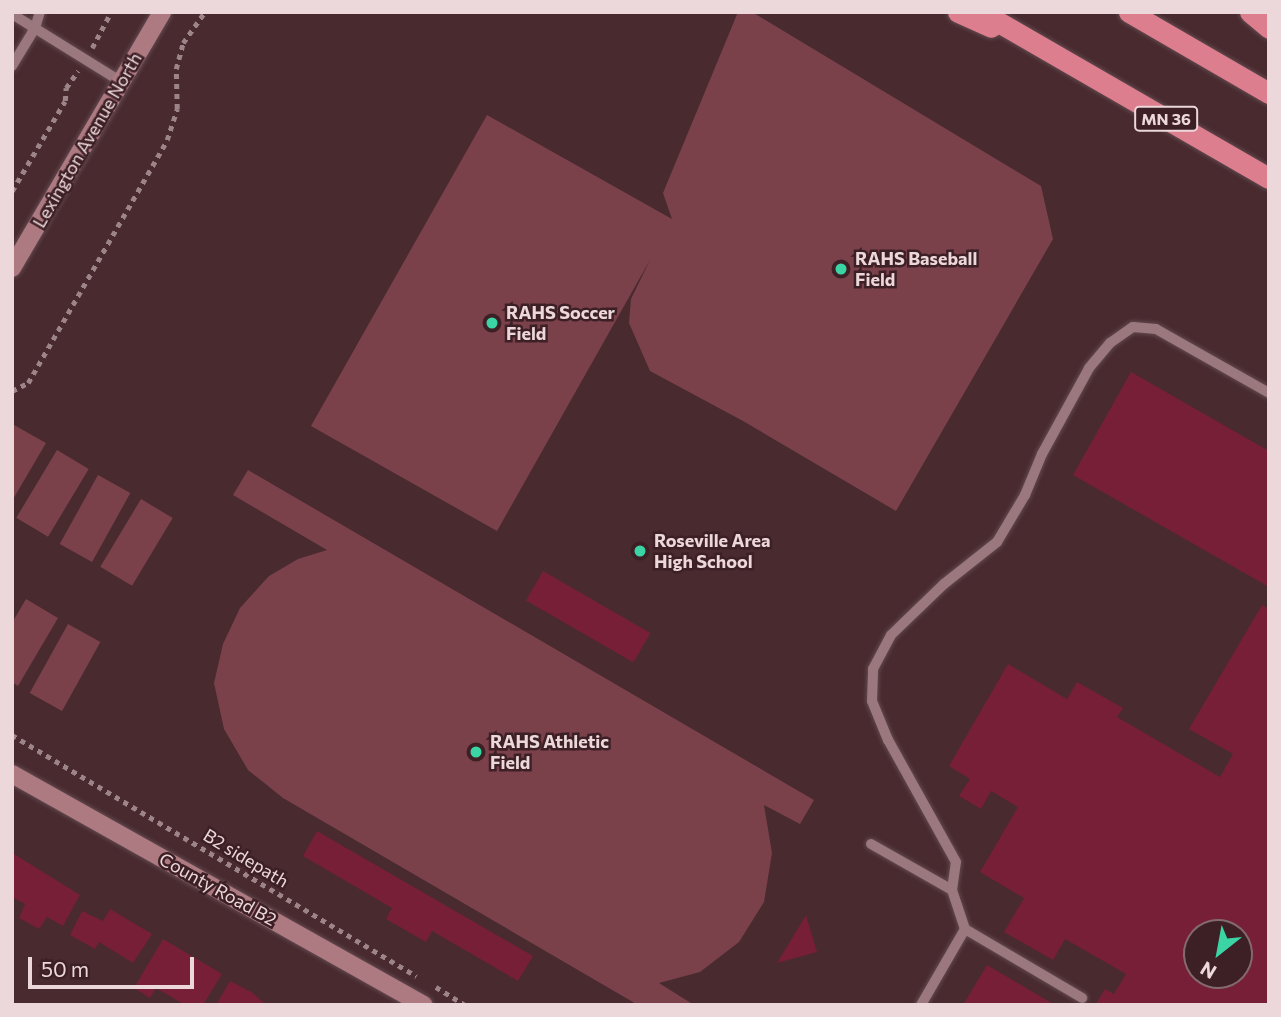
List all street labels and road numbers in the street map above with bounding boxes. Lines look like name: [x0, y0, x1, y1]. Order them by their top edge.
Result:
street label: Lexington Avenue North: [28, 49, 146, 231]
road number: MN 36: [1133, 106, 1199, 132]
street label: B2 sidepath: [200, 824, 292, 892]
street label: County Road B2: [156, 848, 280, 930]

